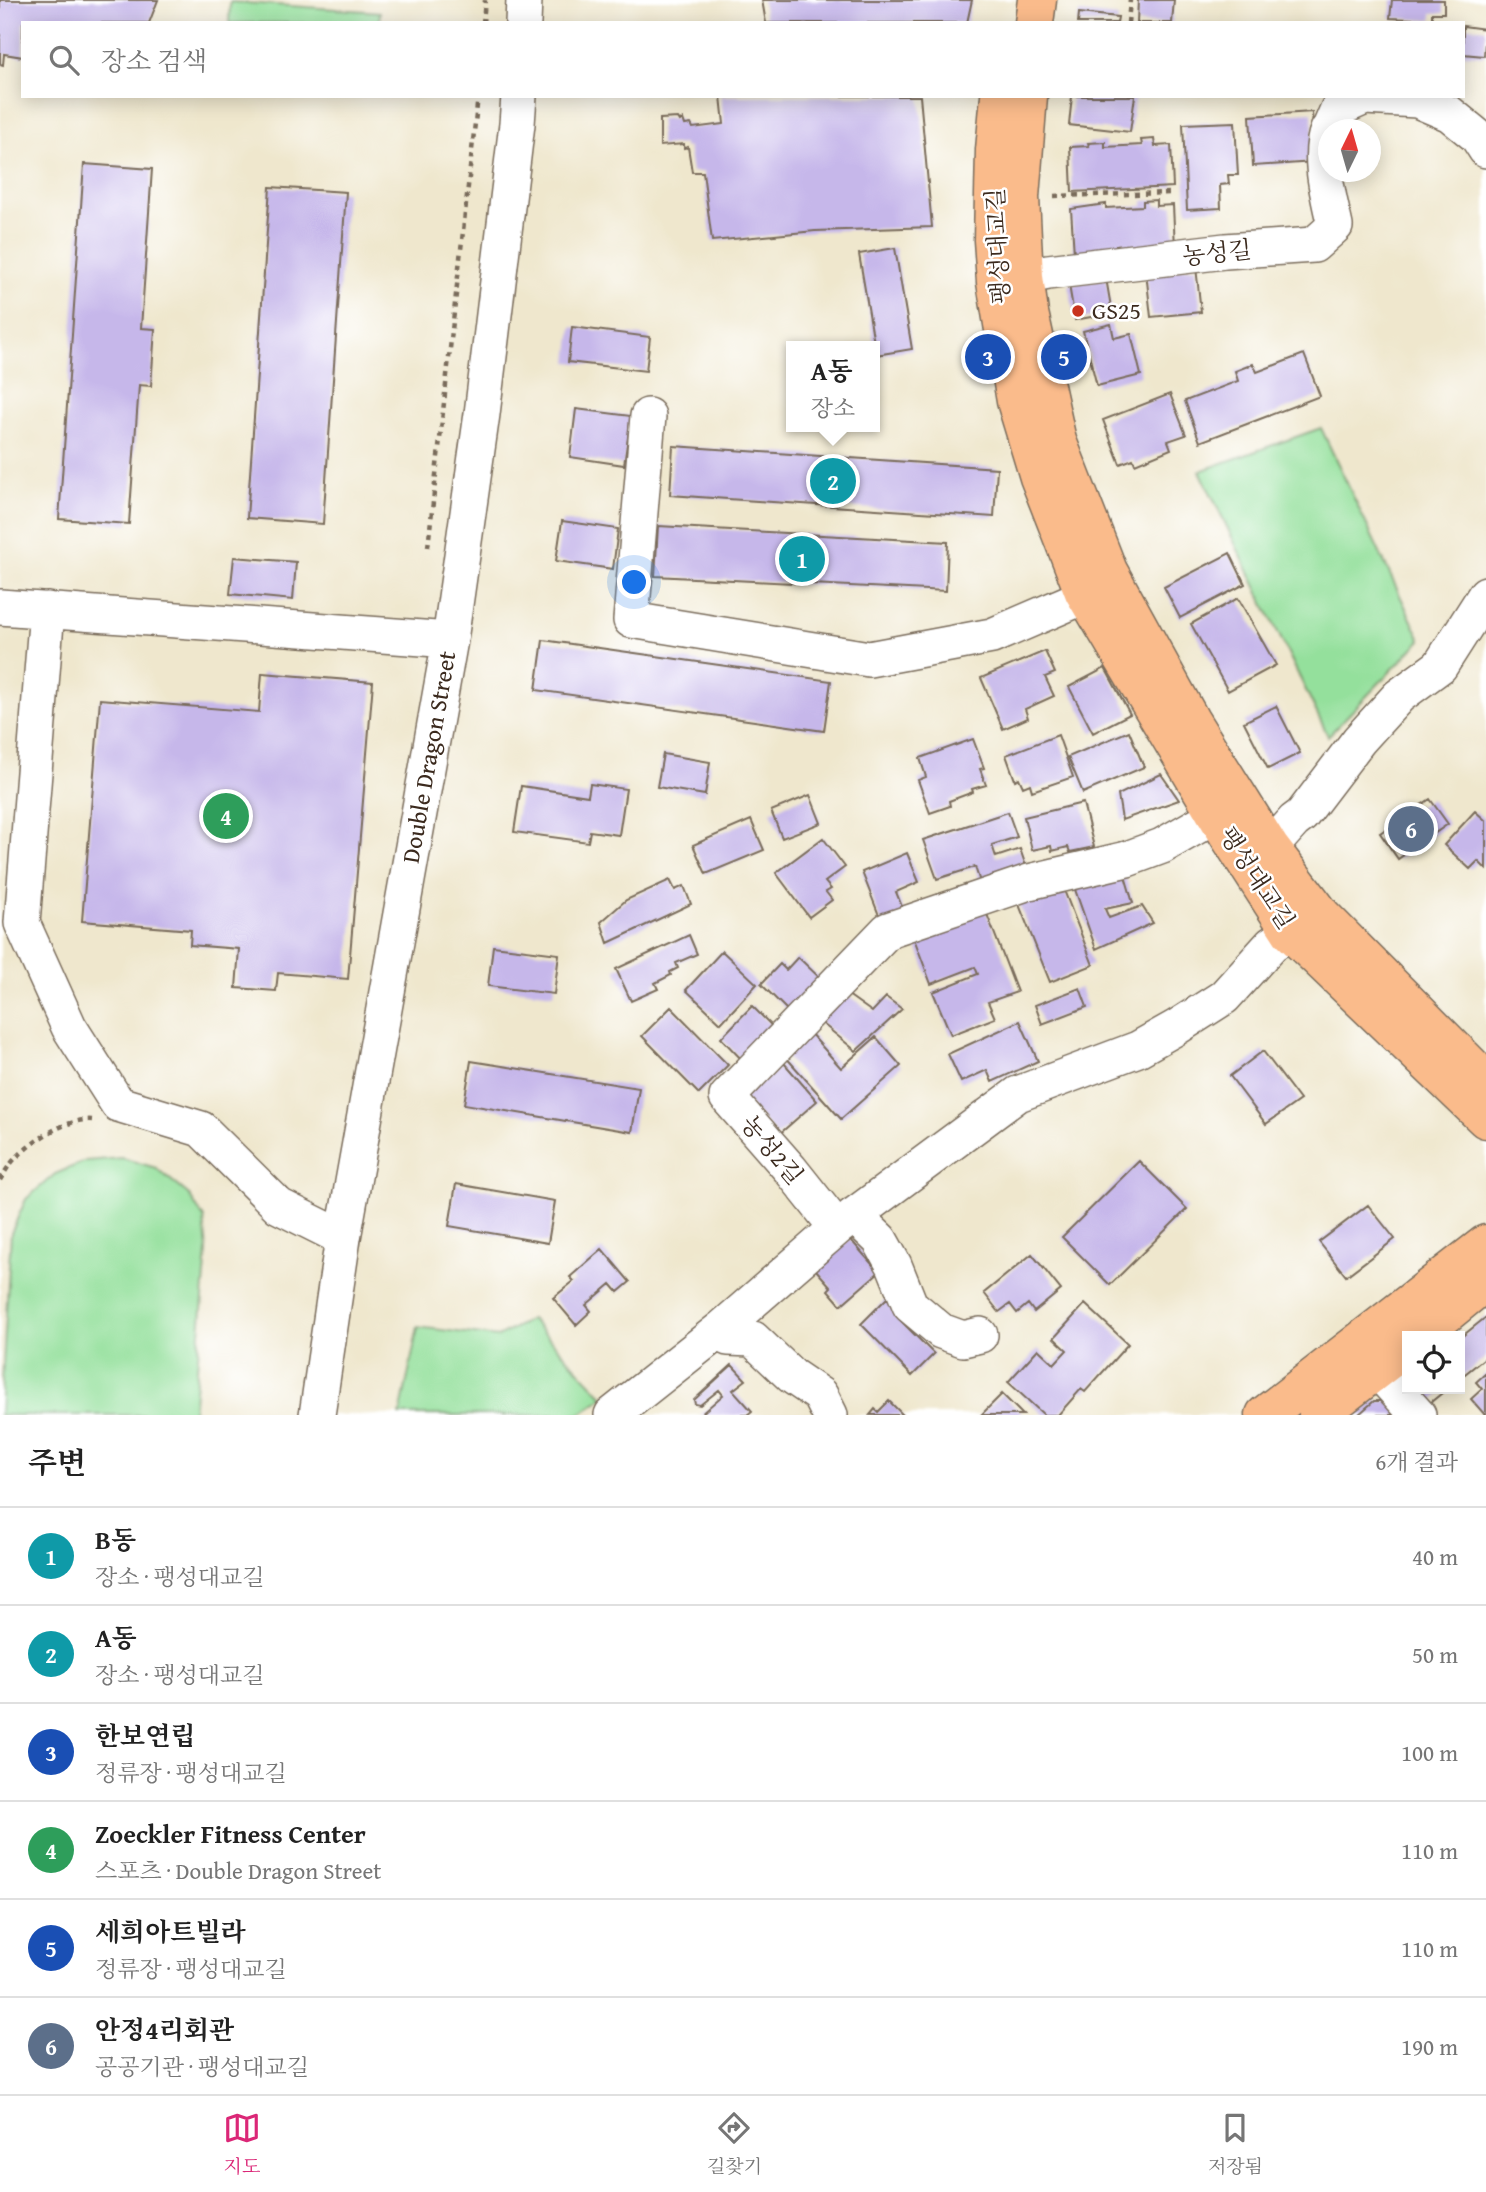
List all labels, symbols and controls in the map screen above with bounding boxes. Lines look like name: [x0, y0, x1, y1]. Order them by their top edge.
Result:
search box: [21, 21, 1465, 98]
icon: search: [45, 41, 83, 79]
text: 장소 검색: [101, 41, 207, 80]
north arrow: [1318, 119, 1381, 182]
street label: 팽성대교길: [977, 187, 1018, 305]
street label: 농성길: [1181, 231, 1253, 274]
place label: GS25: [1092, 293, 1141, 328]
marker: GS25: [1070, 303, 1086, 319]
pin: 3: [965, 331, 1011, 383]
pin: 5: [1041, 331, 1087, 383]
popup: [786, 341, 880, 432]
text: A동: [811, 351, 853, 390]
text: 장소: [811, 391, 855, 424]
pin: 2: [810, 455, 856, 507]
pin: 1: [779, 533, 825, 585]
your location: [617, 565, 651, 599]
street label: Double Dragon Street: [393, 648, 464, 866]
pin: 4: [203, 790, 249, 842]
pin: 6: [1388, 803, 1434, 855]
street label: 팽성대교길: [1211, 820, 1304, 936]
street label: 농성2길: [733, 1107, 812, 1192]
map controls: [1402, 1331, 1465, 1394]
button: locate: [1402, 1331, 1465, 1394]
text: 주변: [28, 1440, 86, 1484]
text: 6개 결과: [1375, 1445, 1458, 1478]
text: B동: [95, 1520, 136, 1559]
text: 1: [45, 1540, 57, 1573]
text: 40 m: [1412, 1540, 1458, 1573]
text: 장소 · 팽성대교길: [95, 1560, 264, 1593]
text: A동: [95, 1618, 137, 1657]
text: 2: [45, 1638, 57, 1671]
text: 50 m: [1412, 1638, 1458, 1671]
text: 장소 · 팽성대교길: [95, 1658, 264, 1691]
text: 한보연립: [95, 1716, 195, 1755]
text: 3: [45, 1736, 57, 1769]
text: 100 m: [1401, 1736, 1458, 1769]
text: 정류장 · 팽성대교길: [95, 1756, 287, 1789]
text: Zoeckler Fitness Center: [95, 1814, 366, 1853]
text: 4: [45, 1834, 57, 1867]
text: 110 m: [1401, 1834, 1458, 1867]
text: 스포츠 · Double Dragon Street: [95, 1854, 381, 1887]
text: 세희아트빌라: [95, 1912, 246, 1951]
text: 5: [45, 1932, 57, 1965]
text: 110 m: [1401, 1932, 1458, 1965]
text: 정류장 · 팽성대교길: [95, 1952, 287, 1985]
text: 안정4리회관: [95, 2010, 234, 2049]
text: 6: [45, 2030, 57, 2063]
text: 190 m: [1401, 2030, 1458, 2063]
text: 공공기관 · 팽성대교길: [95, 2050, 309, 2083]
tab: 지도: [223, 2109, 261, 2180]
tab: 길찾기: [707, 2109, 762, 2180]
tab: 저장됨: [1208, 2109, 1263, 2180]

